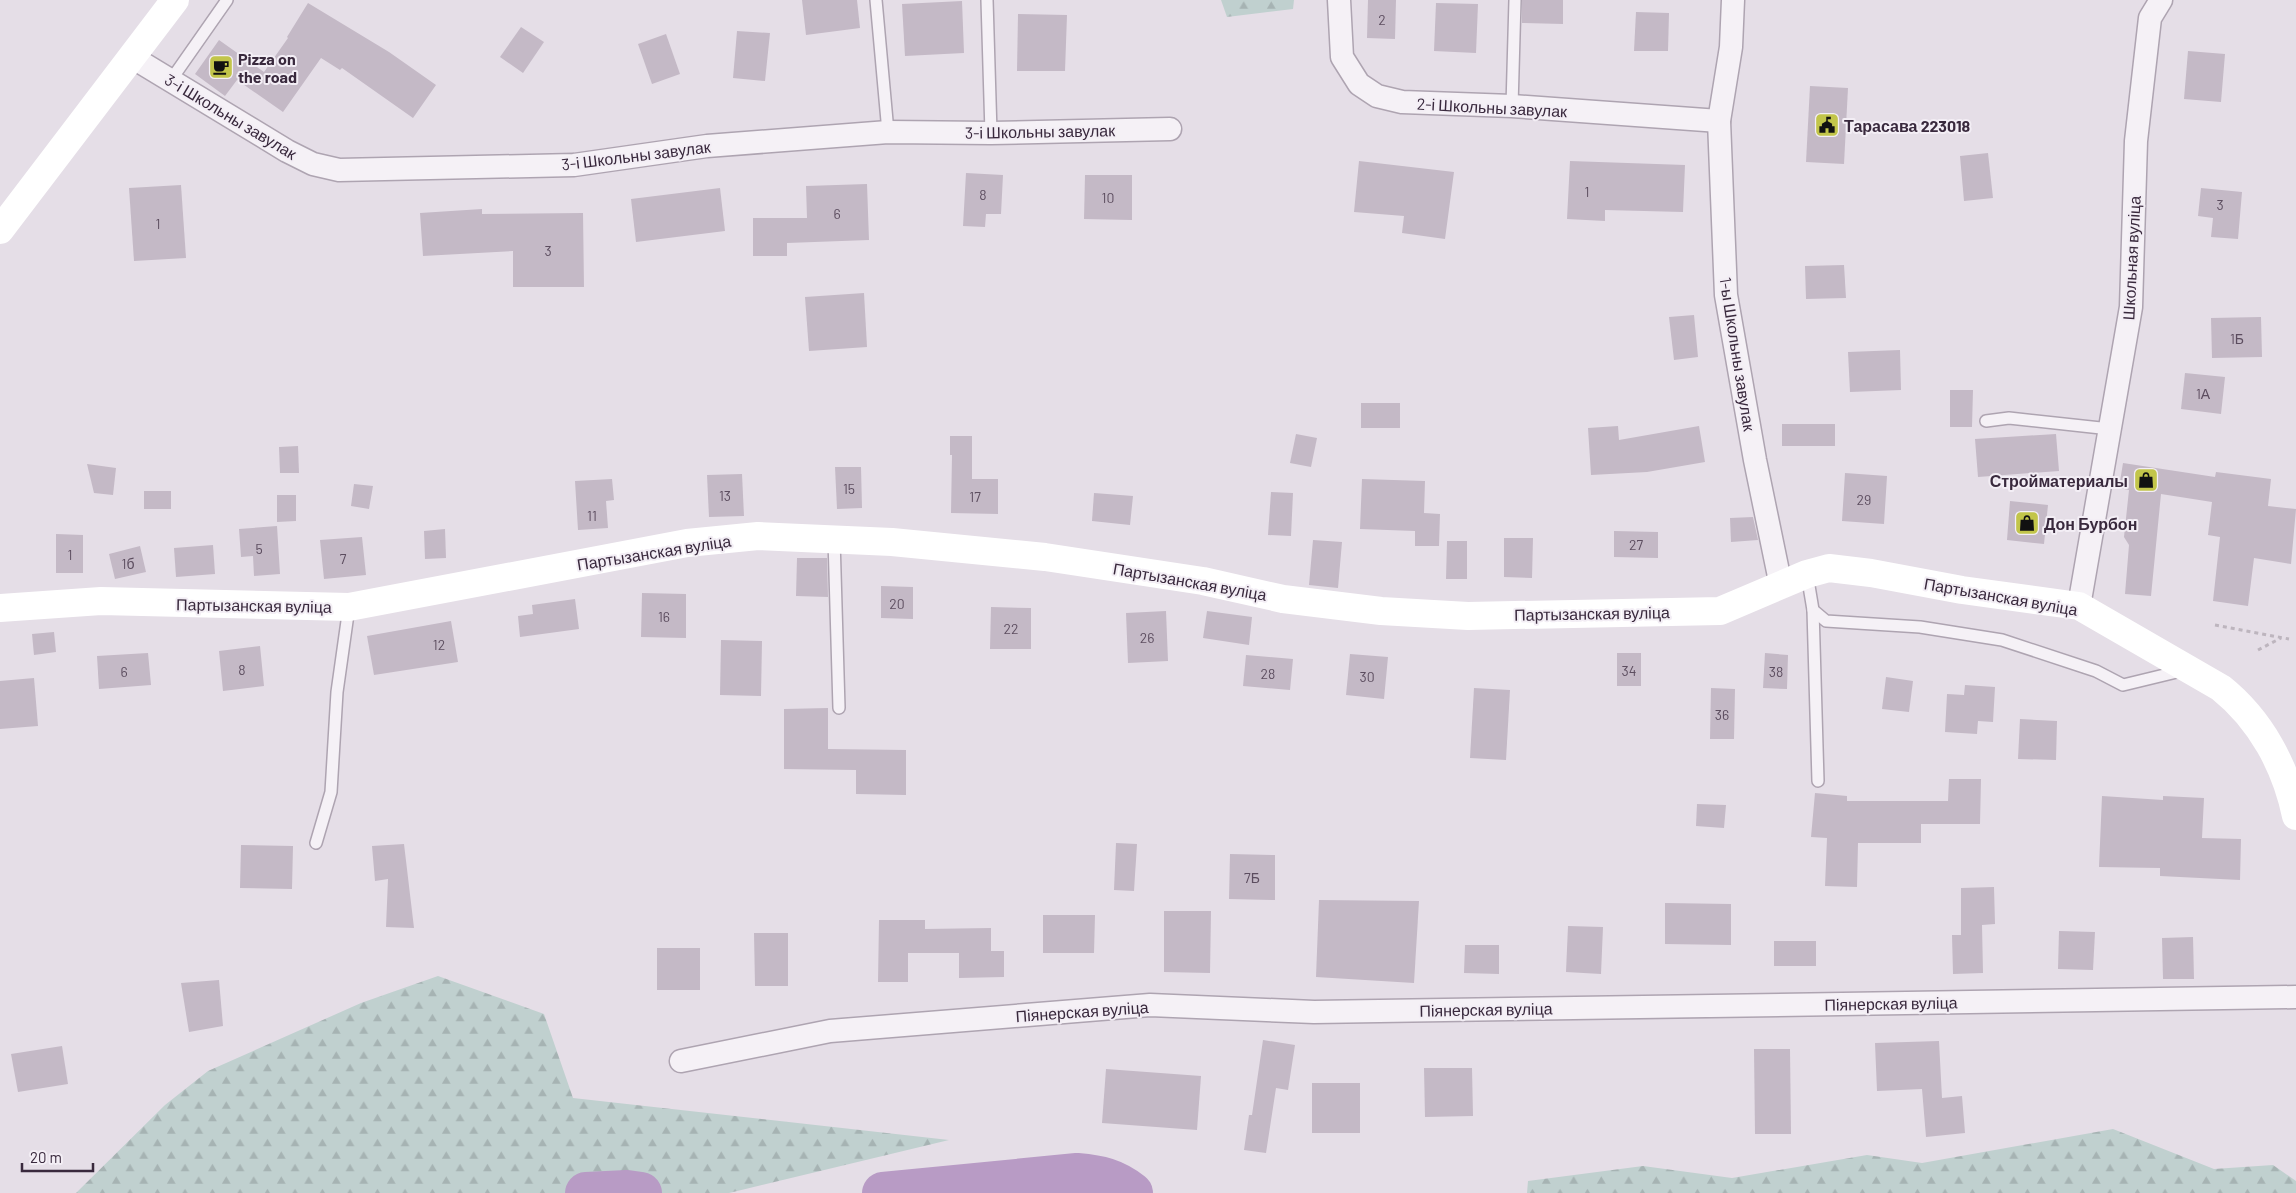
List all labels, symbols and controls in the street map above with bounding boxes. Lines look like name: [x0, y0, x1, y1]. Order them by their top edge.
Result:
house number: 2: [1378, 11, 1386, 28]
place label: Pizza on the road: [238, 49, 297, 86]
cafe icon: Pizza on the road: [208, 54, 234, 80]
street label: 3-і Школьны завулак: [162, 69, 301, 163]
street label: 2-і Школьны завулак: [1416, 94, 1569, 120]
public building icon: Тарасава 223018: [1814, 112, 1840, 138]
place label: Тарасава 223018: [1844, 116, 1971, 135]
street label: 3-і Школьны завулак: [965, 120, 1116, 142]
street label: 3-і Школьны завулак: [560, 136, 713, 174]
house number: 1: [1585, 183, 1589, 200]
house number: 8: [979, 186, 987, 203]
house number: 10: [1102, 189, 1114, 206]
street label: Школьная вуліца: [2118, 195, 2144, 321]
house number: 3: [2216, 196, 2224, 213]
house number: 6: [833, 205, 841, 222]
house number: 1: [156, 215, 160, 232]
house number: 3: [544, 242, 552, 259]
street label: 1-ы Школьны завулак: [1716, 276, 1760, 433]
house number: 1Б: [2230, 330, 2244, 347]
house number: 1А: [2196, 385, 2211, 402]
shop icon: Стройматериалы: [2133, 467, 2159, 493]
place label: Стройматериалы: [1990, 471, 2128, 490]
house number: 15: [843, 480, 855, 497]
house number: 13: [719, 487, 731, 504]
house number: 17: [969, 488, 981, 505]
house number: 29: [1857, 491, 1871, 508]
house number: 11: [587, 507, 597, 524]
shop icon: Дон Бурбон: [2014, 510, 2040, 536]
place label: Дон Бурбон: [2044, 514, 2137, 533]
street label: Партызанская вуліца: [576, 530, 732, 574]
house number: 27: [1629, 536, 1643, 553]
house number: 5: [255, 540, 263, 557]
house number: 1: [68, 546, 72, 563]
house number: 7: [340, 550, 347, 567]
house number: 1б: [122, 555, 134, 572]
street label: Партызанская вуліца: [1112, 558, 1268, 604]
street label: Партызанская вуліца: [1923, 573, 2079, 619]
street label: Партызанская вуліца: [176, 594, 332, 616]
house number: 20: [889, 595, 905, 612]
street label: Партызанская вуліца: [1514, 602, 1670, 624]
house number: 16: [658, 608, 670, 625]
house number: 22: [1003, 620, 1019, 637]
house number: 26: [1140, 629, 1154, 646]
house number: 12: [433, 636, 445, 653]
house number: 8: [238, 661, 246, 678]
house number: 34: [1622, 662, 1636, 679]
house number: 6: [120, 663, 128, 680]
house number: 38: [1769, 663, 1783, 680]
house number: 28: [1261, 665, 1275, 682]
house number: 30: [1359, 668, 1375, 685]
house number: 36: [1715, 706, 1729, 723]
house number: 7Б: [1244, 869, 1260, 886]
street label: Піянерская вуліца: [1824, 992, 1958, 1014]
street label: Піянерская вуліца: [1015, 997, 1149, 1025]
street label: Піянерская вуліца: [1419, 998, 1553, 1020]
scale bar: [22, 1140, 94, 1172]
text: 20 m: [30, 1148, 62, 1166]

